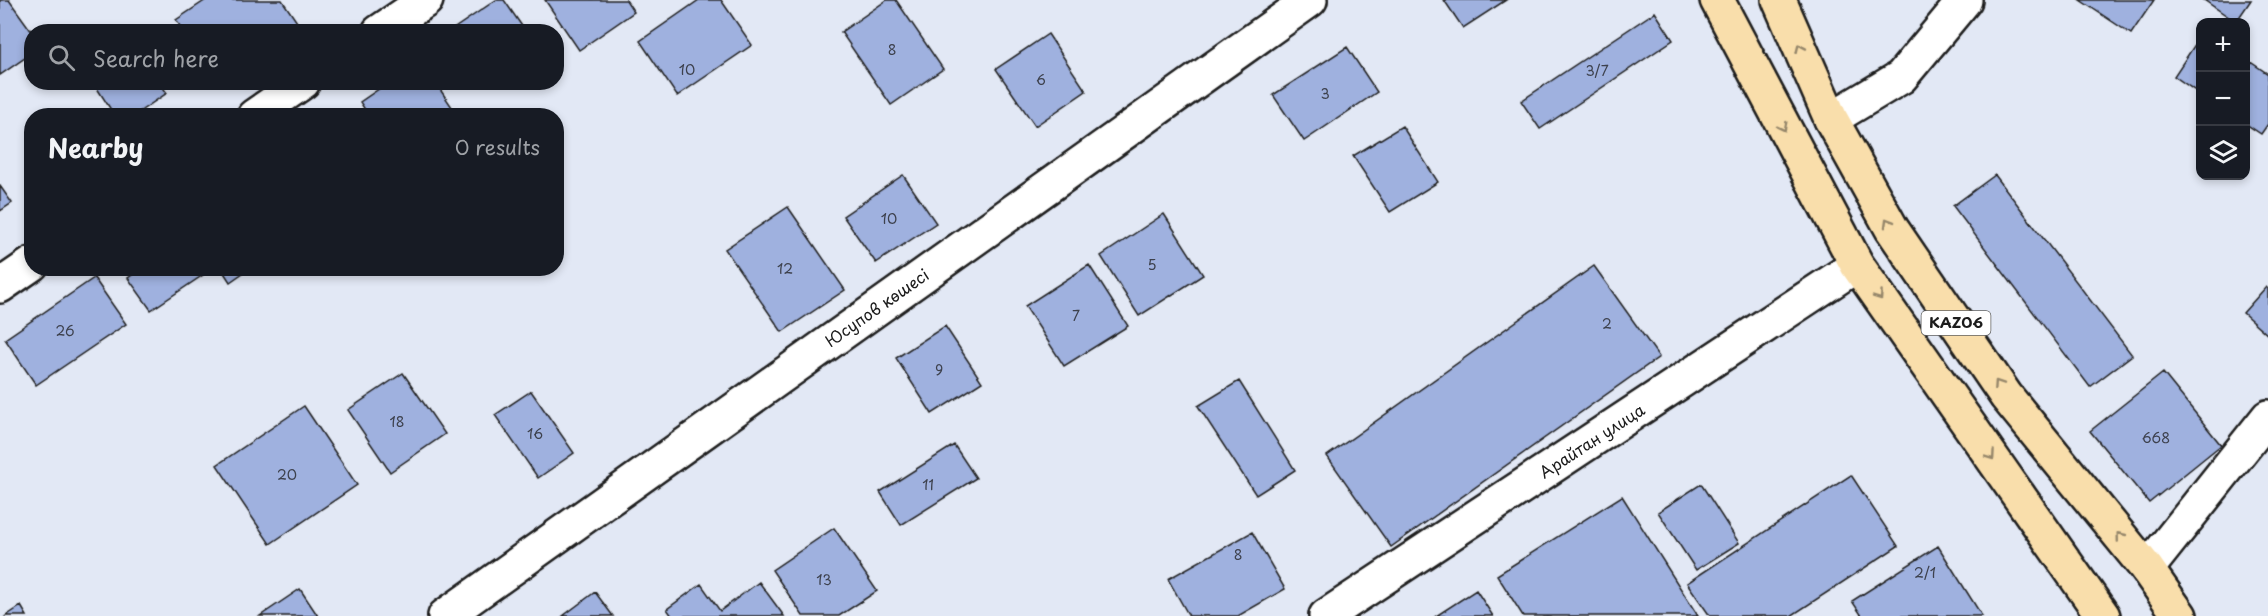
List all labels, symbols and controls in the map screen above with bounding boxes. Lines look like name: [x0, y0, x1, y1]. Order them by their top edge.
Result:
map controls: [2196, 18, 2250, 180]
button: +: [2196, 18, 2250, 72]
search box: [24, 24, 564, 90]
house number: 8: [888, 39, 896, 60]
icon: search: [45, 41, 78, 74]
text: Search here: [93, 41, 219, 74]
one-way arrow: [1796, 44, 1808, 55]
house number: 10: [679, 59, 695, 80]
house number: 3/7: [1585, 60, 1609, 81]
house number: 6: [1036, 69, 1046, 90]
button: −: [2196, 72, 2250, 126]
house number: 3: [1320, 83, 1330, 104]
one-way arrow: [1776, 120, 1787, 131]
button: layers: [2196, 126, 2250, 180]
text: Nearby: [48, 128, 143, 167]
text: 0 results: [455, 132, 540, 162]
house number: 10: [881, 208, 897, 229]
one-way arrow: [1884, 218, 1896, 228]
house number: 5: [1147, 254, 1157, 275]
house number: 12: [777, 258, 793, 279]
street label: Юсупов көшесі: [820, 262, 933, 352]
one-way arrow: [1872, 290, 1883, 301]
house number: 7: [1072, 305, 1080, 326]
road number: KАZ06: [1922, 311, 1990, 335]
house number: 2: [1602, 313, 1612, 334]
house number: 26: [55, 320, 75, 341]
house number: 9: [935, 359, 943, 380]
one-way arrow: [1994, 379, 2005, 390]
street label: Арайтан улица: [1534, 397, 1649, 483]
house number: 18: [389, 411, 405, 432]
house number: 16: [527, 423, 543, 444]
house number: 668: [2142, 427, 2170, 448]
one-way arrow: [1984, 449, 1995, 460]
house number: 20: [277, 464, 297, 485]
house number: 11: [922, 474, 934, 495]
one-way arrow: [2116, 532, 2127, 543]
house number: 8: [1234, 544, 1242, 565]
house number: 2/1: [1914, 562, 1936, 583]
house number: 13: [816, 569, 832, 590]

